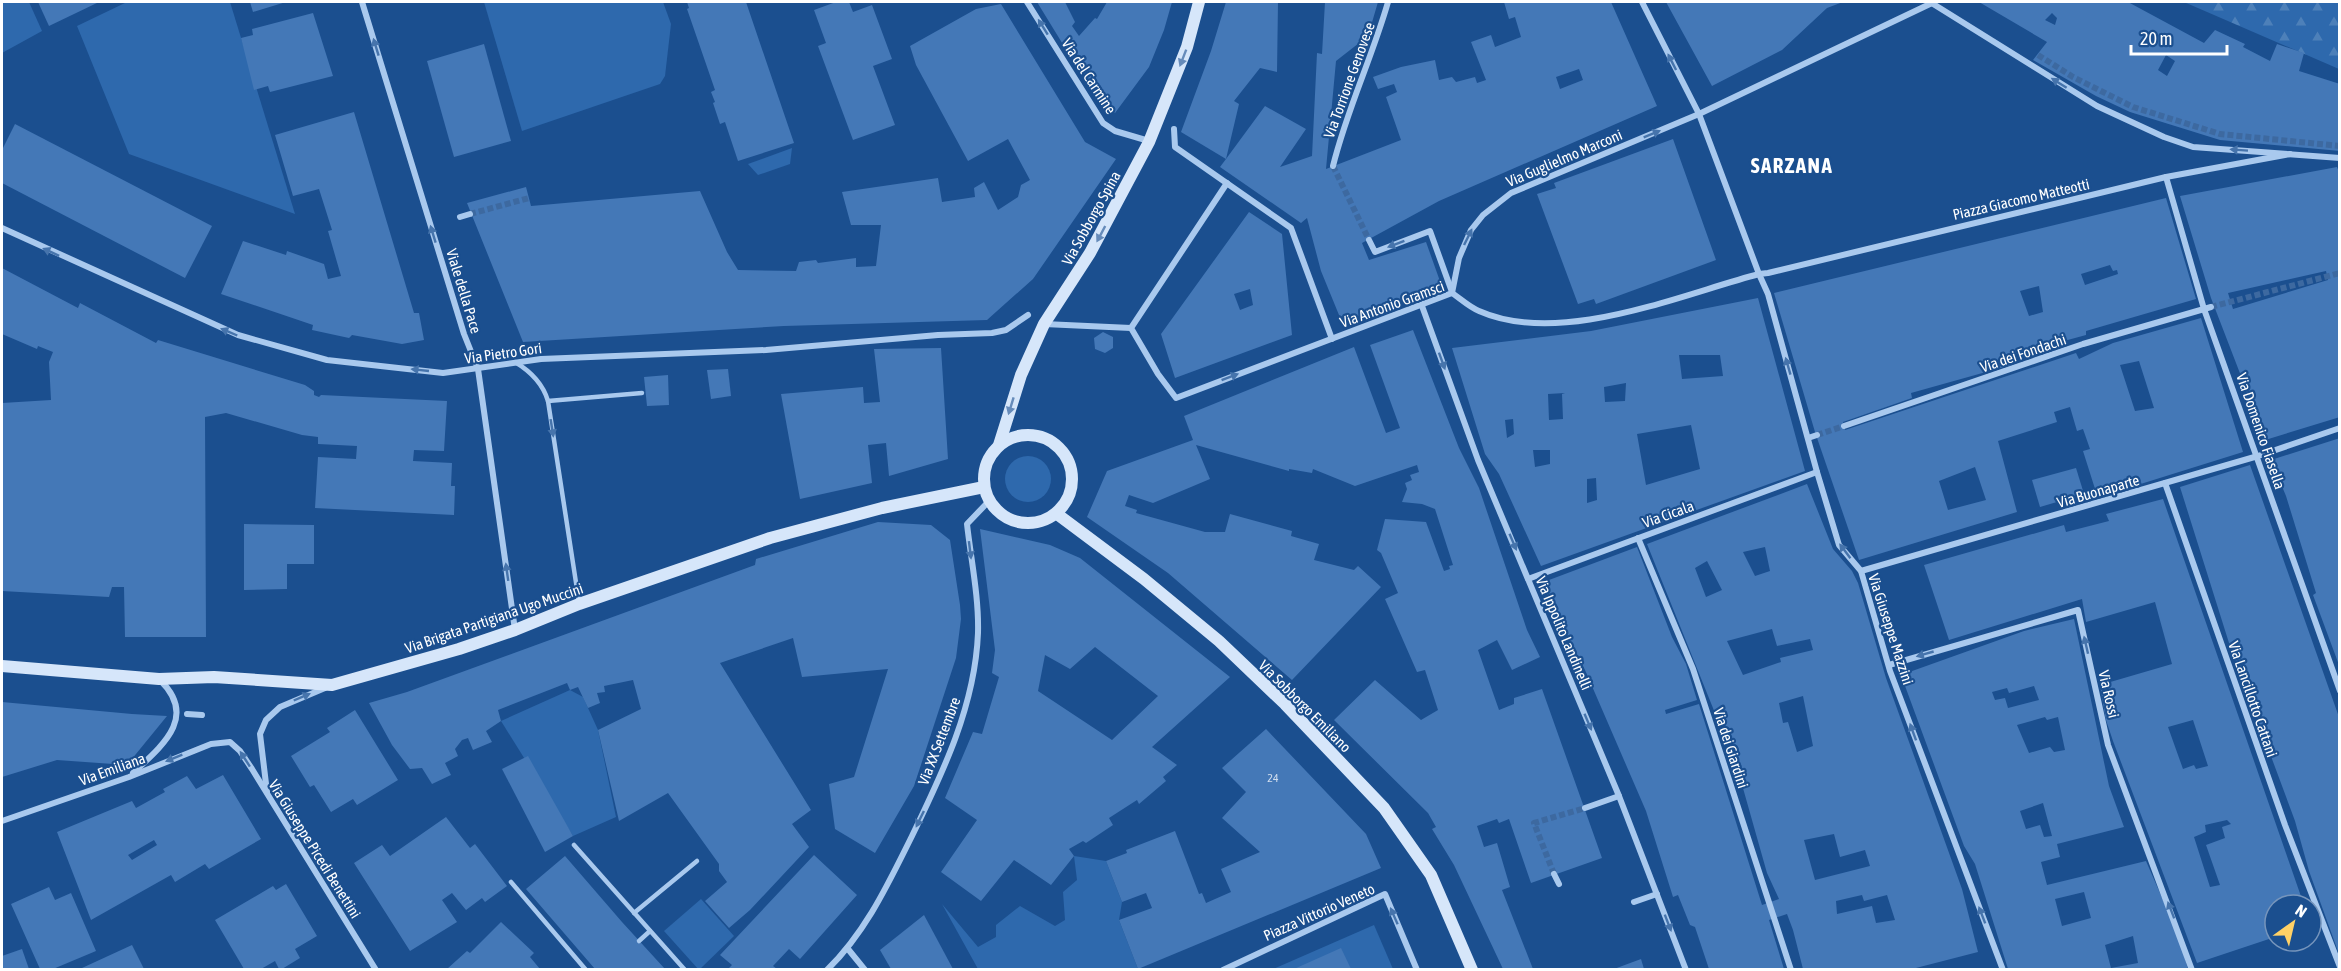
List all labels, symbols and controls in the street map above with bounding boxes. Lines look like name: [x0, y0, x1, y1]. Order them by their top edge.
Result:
scale bar: [2131, 18, 2227, 56]
one-way arrow: [1037, 19, 1048, 36]
street label: Via Torrione Genovese: [1320, 20, 1378, 140]
text: 20 m: [2140, 28, 2172, 49]
street label: Via del Carmine: [1058, 35, 1120, 117]
one-way arrow: [371, 38, 380, 56]
one-way arrow: [1177, 49, 1187, 67]
one-way arrow: [1668, 53, 1677, 70]
one-way arrow: [2051, 78, 2067, 89]
street label: Via Guglielmo Marconi: [1503, 126, 1625, 190]
one-way arrow: [1644, 128, 1662, 138]
one-way arrow: [2230, 145, 2249, 155]
district label: SARZANA: [1751, 153, 1833, 177]
street label: Via Sobborgo Spina: [1058, 168, 1124, 268]
street label: Piazza Giacomo Matteotti: [1951, 175, 2091, 223]
one-way arrow: [428, 225, 438, 243]
one-way arrow: [1096, 225, 1106, 243]
one-way arrow: [1463, 228, 1473, 246]
one-way arrow: [1387, 240, 1405, 249]
one-way arrow: [43, 247, 60, 256]
street label: Viale della Pace: [443, 247, 485, 336]
street label: Via Antonio Gramsci: [1338, 277, 1446, 331]
one-way arrow: [221, 327, 238, 336]
street label: Via dei Fondachi: [1978, 330, 2068, 376]
street label: Via Pietro Gori: [463, 339, 543, 367]
one-way arrow: [1438, 352, 1448, 370]
one-way arrow: [1783, 356, 1792, 374]
one-way arrow: [410, 365, 429, 375]
street label: Via Domenico Fiasella: [2233, 371, 2289, 491]
one-way arrow: [1221, 372, 1239, 382]
one-way arrow: [1006, 397, 1016, 415]
one-way arrow: [547, 418, 556, 437]
street label: Via Buonaparte: [2055, 471, 2141, 511]
street label: Via Cicala: [1640, 497, 1696, 531]
one-way arrow: [1508, 534, 1518, 552]
one-way arrow: [965, 541, 975, 560]
one-way arrow: [1839, 544, 1851, 560]
one-way arrow: [503, 562, 512, 581]
street label: Via Giuseppe Mazzini: [1865, 571, 1917, 687]
street label: Via Ippolito Landinelli: [1532, 574, 1596, 692]
street label: Via Brigata Partigiana Ugo Muccini: [403, 579, 585, 657]
one-way arrow: [2080, 636, 2090, 654]
street label: Via Lancillotto Cattani: [2225, 639, 2281, 759]
one-way arrow: [1916, 650, 1934, 659]
street label: Via Sobborgo Emiliano: [1255, 656, 1355, 756]
street label: Via Rossi: [2095, 668, 2123, 720]
one-way arrow: [294, 692, 312, 702]
street label: Via XX Settembre: [914, 694, 964, 787]
street label: Via dei Giardini: [1710, 706, 1752, 790]
one-way arrow: [1584, 713, 1594, 731]
one-way arrow: [1908, 723, 1918, 741]
street label: Via Emiliana: [77, 749, 147, 789]
one-way arrow: [240, 751, 251, 768]
one-way arrow: [165, 754, 183, 764]
house number: 24: [1267, 771, 1279, 785]
street label: Via Giuseppe Picedi Benettini: [265, 777, 365, 921]
one-way arrow: [915, 810, 925, 827]
street label: Piazza Vittorio Veneto: [1261, 880, 1377, 944]
north arrow: [2263, 893, 2323, 953]
text: N: [2292, 900, 2310, 921]
one-way arrow: [2166, 901, 2175, 919]
one-way arrow: [1389, 906, 1399, 924]
one-way arrow: [1977, 906, 1986, 924]
one-way arrow: [1664, 914, 1673, 932]

